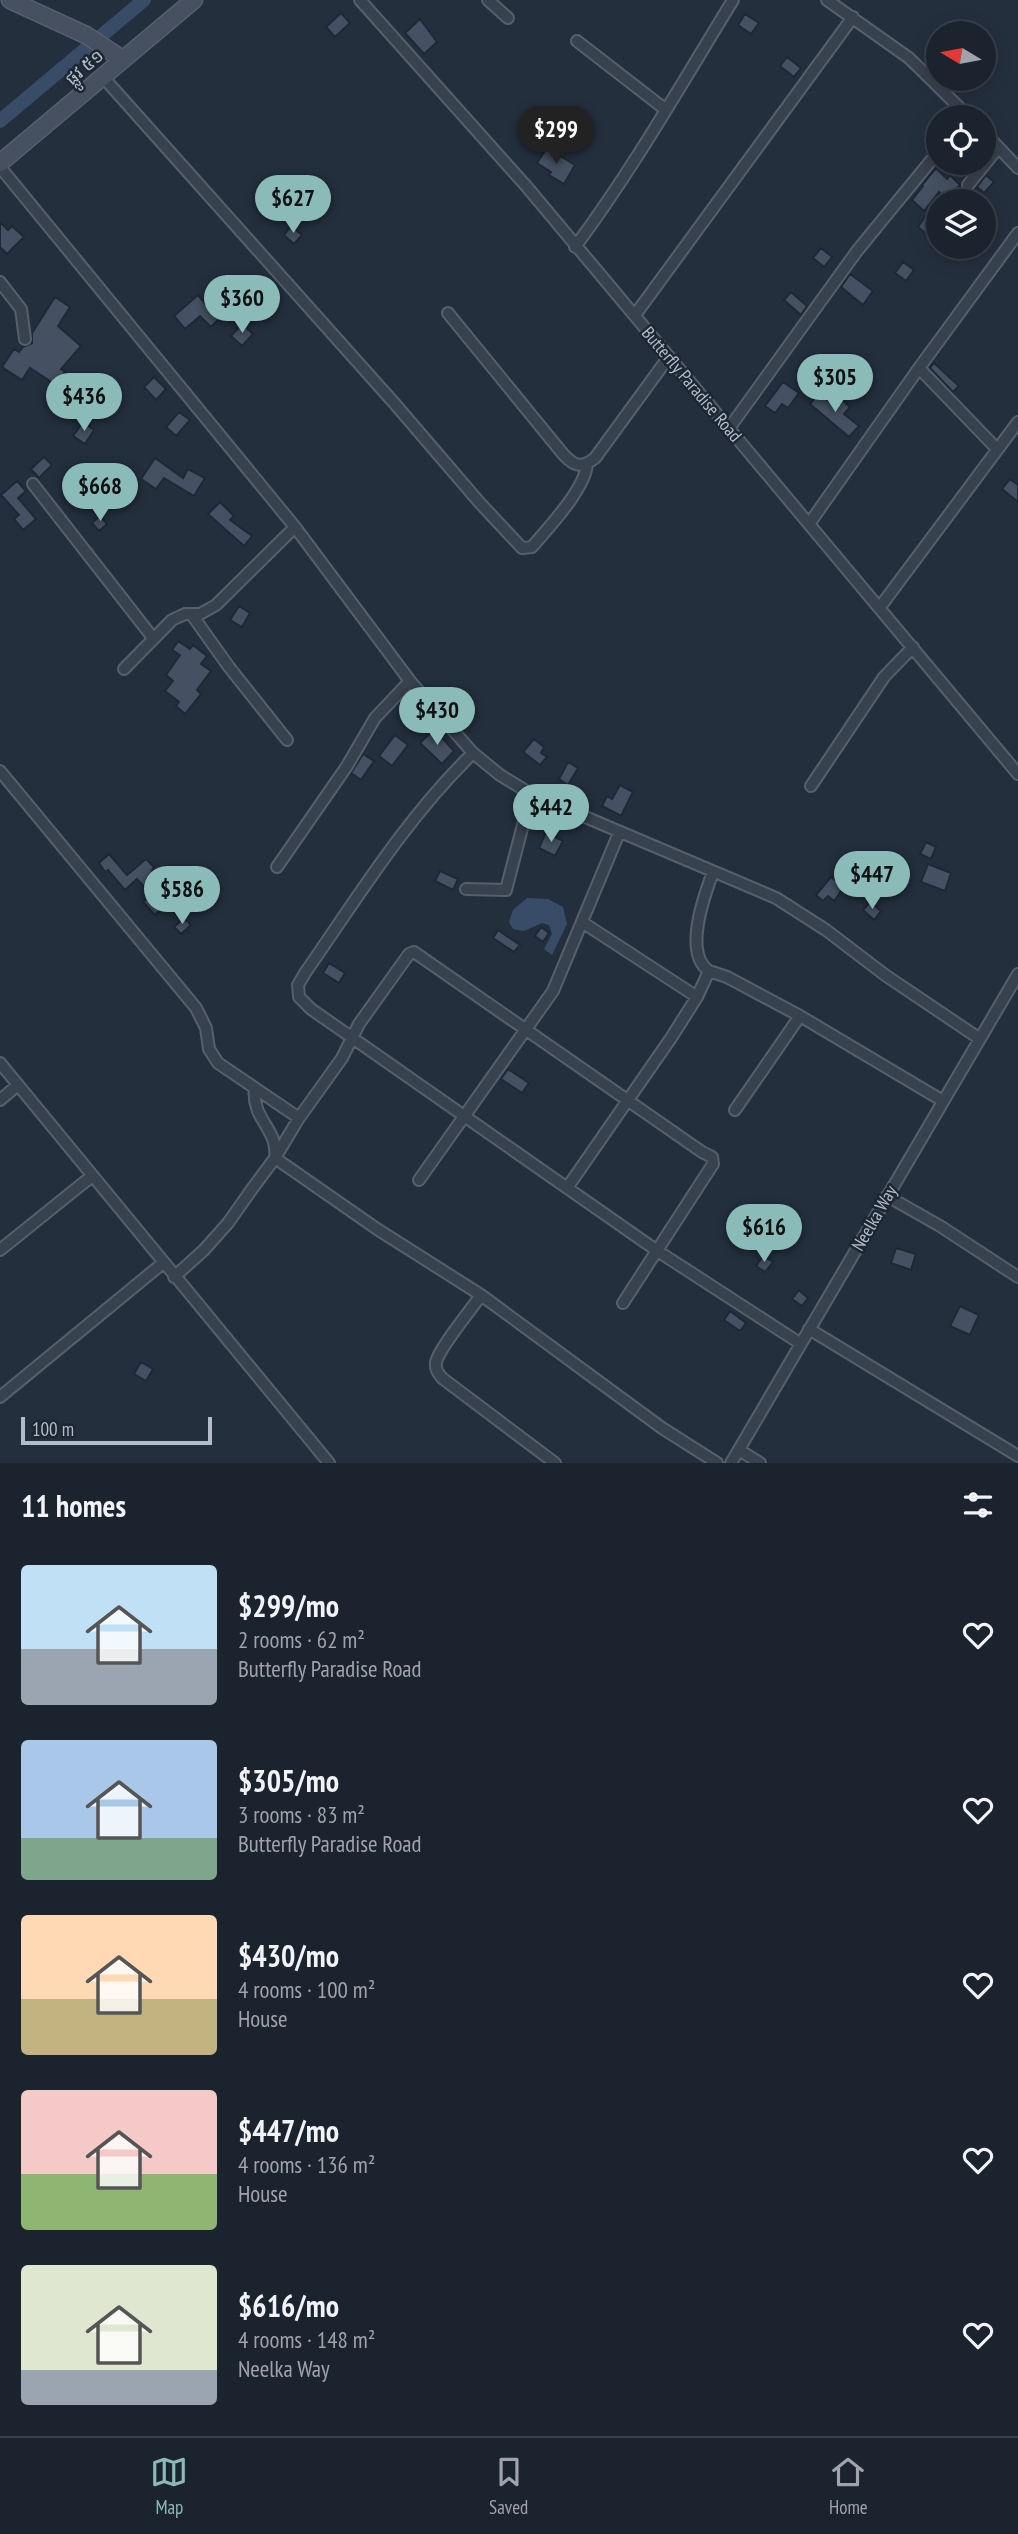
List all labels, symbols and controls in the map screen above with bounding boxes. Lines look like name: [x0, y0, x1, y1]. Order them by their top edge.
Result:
north arrow: [926, 21, 996, 91]
map controls: [926, 21, 996, 259]
street label: ផ្លូវ ៥១: [60, 44, 112, 94]
button: locate: [926, 105, 996, 175]
pin: $299: [515, 106, 597, 166]
text: $299: [534, 114, 578, 143]
pin: $627: [252, 176, 334, 235]
text: $627: [271, 183, 315, 212]
button: layers: [926, 189, 996, 259]
pin: $360: [201, 276, 283, 335]
text: $360: [220, 283, 264, 312]
street label: Butterfly Paradise Road: [637, 322, 747, 446]
pin: $305: [794, 354, 876, 414]
text: $305: [813, 362, 857, 391]
pin: $436: [43, 374, 125, 433]
text: $436: [62, 381, 106, 410]
pin: $668: [59, 463, 141, 523]
text: $668: [78, 471, 122, 500]
pin: $430: [396, 688, 478, 747]
text: $430: [415, 695, 459, 724]
pin: $442: [510, 784, 592, 844]
text: $442: [529, 792, 573, 821]
pin: $447: [831, 852, 913, 911]
text: $447: [850, 859, 894, 888]
pin: $586: [141, 866, 223, 926]
text: $586: [160, 874, 204, 903]
street label: Neelka Way: [846, 1181, 902, 1255]
pin: $616: [723, 1204, 805, 1264]
text: $616: [742, 1212, 786, 1241]
scale bar: [21, 1414, 212, 1446]
text: 100 m: [32, 1417, 74, 1441]
text: 11 homes: [21, 1486, 126, 1525]
icon: filters: [959, 1486, 997, 1524]
text: $299/mo: [238, 1586, 339, 1625]
icon: home: [77, 1593, 161, 1677]
icon: heart: [959, 1616, 997, 1654]
text: 2 rooms · 62 m²: [238, 1625, 365, 1654]
text: Butterfly Paradise Road: [238, 1654, 422, 1683]
text: $305/mo: [238, 1761, 339, 1800]
icon: home: [77, 1768, 161, 1852]
icon: heart: [959, 1791, 997, 1829]
text: 3 rooms · 83 m²: [238, 1800, 365, 1829]
text: Butterfly Paradise Road: [238, 1829, 422, 1858]
text: $430/mo: [238, 1936, 339, 1975]
icon: home: [77, 1943, 161, 2027]
icon: heart: [959, 1966, 997, 2004]
text: 4 rooms · 100 m²: [238, 1975, 375, 2004]
text: House: [238, 2004, 288, 2033]
text: $447/mo: [238, 2111, 339, 2150]
icon: home: [77, 2118, 161, 2202]
icon: heart: [959, 2141, 997, 2179]
text: 4 rooms · 136 m²: [238, 2150, 375, 2179]
text: House: [238, 2179, 288, 2208]
text: $616/mo: [238, 2286, 339, 2325]
icon: home: [77, 2293, 161, 2377]
icon: heart: [959, 2316, 997, 2354]
text: 4 rooms · 148 m²: [238, 2325, 375, 2354]
text: Neelka Way: [238, 2354, 330, 2383]
tab: Map: [150, 2453, 188, 2519]
tab: Saved: [489, 2453, 528, 2519]
tab: Home: [829, 2453, 868, 2519]

